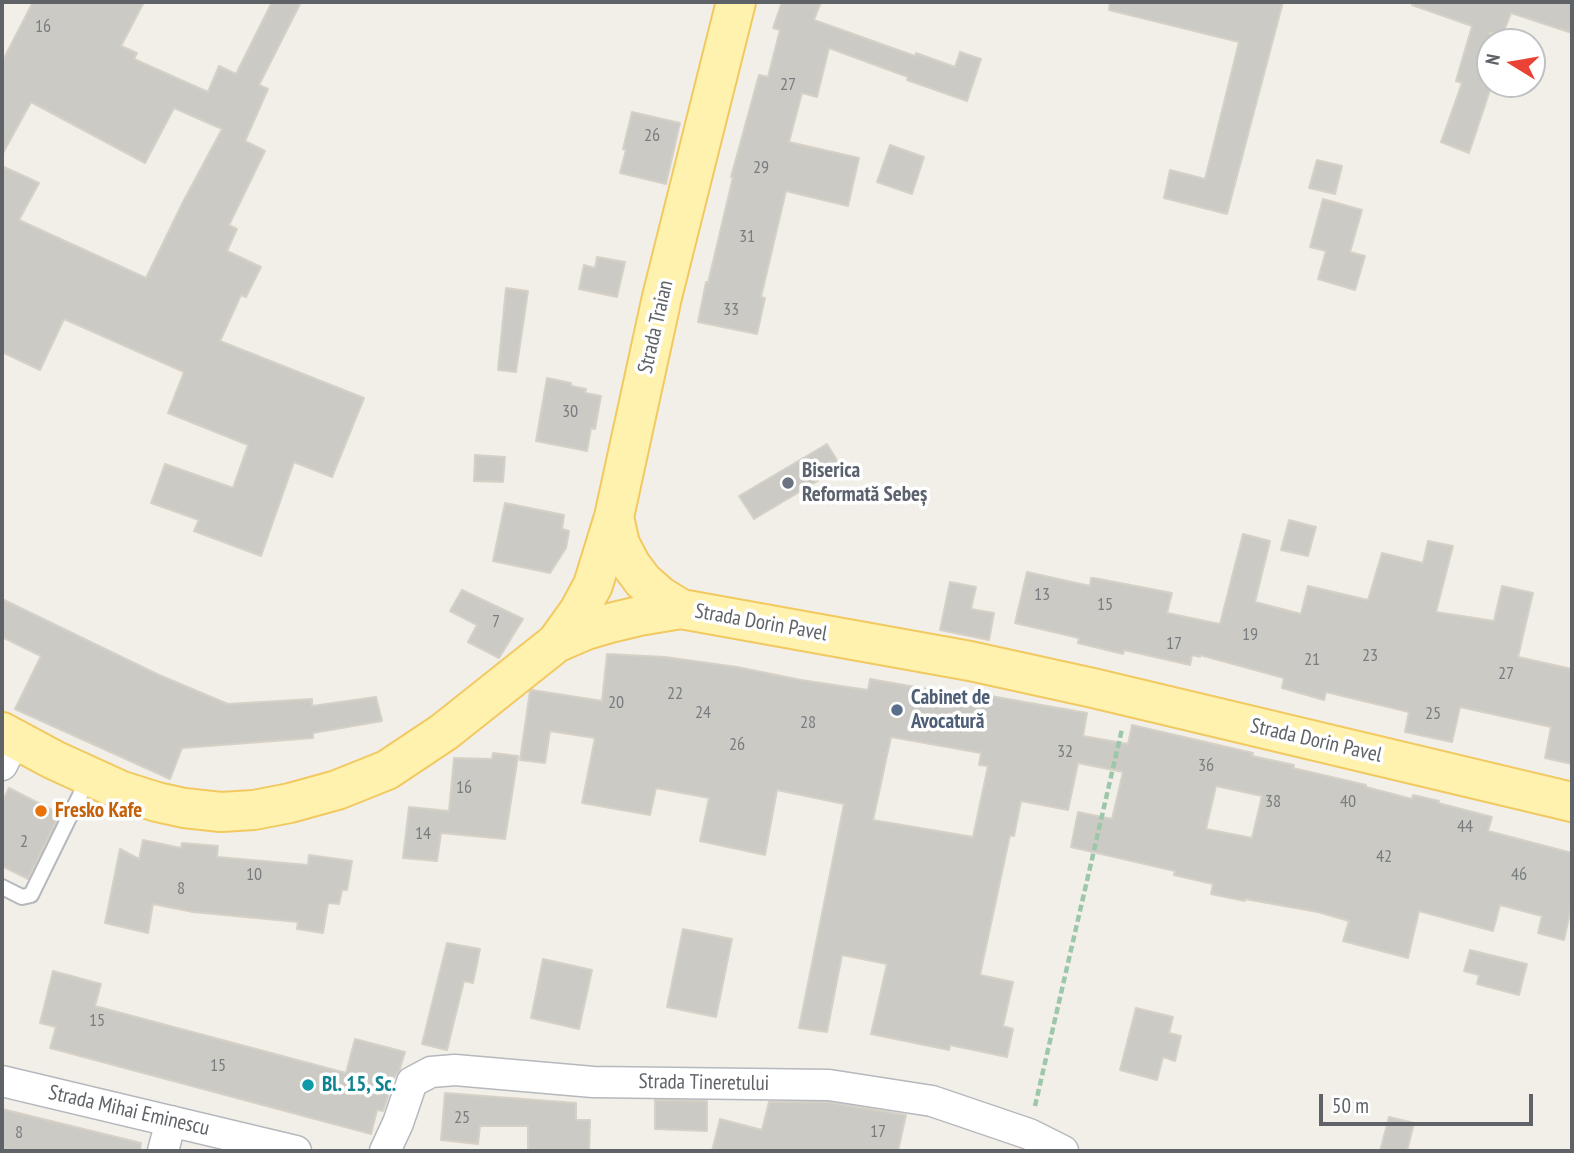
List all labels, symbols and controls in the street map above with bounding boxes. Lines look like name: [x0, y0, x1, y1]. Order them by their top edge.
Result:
house number: 16: [35, 16, 51, 38]
north arrow: [1476, 28, 1546, 98]
text: N: [1480, 52, 1505, 67]
house number: 27: [780, 74, 796, 96]
house number: 26: [644, 125, 660, 147]
house number: 29: [753, 157, 769, 179]
house number: 31: [739, 226, 755, 248]
street label: Strada Traian: [633, 278, 679, 376]
house number: 33: [723, 299, 739, 321]
house number: 30: [562, 401, 578, 423]
place label: Biserica Reformată Sebeș: [802, 458, 927, 508]
marker: Biserica Reformată Sebeș: [780, 475, 796, 491]
house number: 13: [1034, 584, 1050, 606]
house number: 15: [1097, 594, 1113, 616]
street label: Strada Dorin Pavel: [693, 599, 829, 647]
house number: 7: [492, 611, 500, 633]
house number: 19: [1242, 624, 1258, 646]
house number: 17: [1166, 633, 1182, 655]
house number: 23: [1362, 645, 1378, 667]
house number: 21: [1304, 649, 1320, 671]
house number: 27: [1498, 663, 1514, 685]
house number: 22: [667, 683, 683, 705]
place label: Cabinet de Avocatură: [911, 685, 990, 735]
house number: 20: [608, 692, 624, 714]
house number: 24: [695, 702, 711, 724]
marker: Cabinet de Avocatură: [889, 702, 905, 718]
house number: 25: [1425, 703, 1441, 725]
house number: 28: [800, 712, 816, 734]
street label: Strada Dorin Pavel: [1248, 714, 1384, 768]
house number: 26: [729, 734, 745, 756]
house number: 32: [1057, 741, 1073, 763]
house number: 36: [1198, 755, 1214, 777]
house number: 16: [456, 777, 472, 799]
house number: 38: [1265, 791, 1281, 813]
house number: 40: [1340, 791, 1356, 813]
place label: Fresko Kafe: [55, 798, 142, 824]
marker: Fresko Kafe: [33, 803, 49, 819]
house number: 44: [1457, 816, 1473, 838]
house number: 14: [415, 823, 431, 845]
house number: 2: [20, 831, 28, 853]
house number: 42: [1376, 846, 1392, 868]
house number: 10: [246, 864, 262, 886]
house number: 46: [1511, 864, 1527, 886]
house number: 8: [177, 878, 185, 900]
house number: 15: [89, 1010, 105, 1032]
house number: 15: [210, 1055, 226, 1077]
street label: Strada Tineretului: [639, 1069, 769, 1097]
place label: Bl. 15, Sc.: [322, 1072, 396, 1098]
marker: Bl. 15, Sc.: [300, 1077, 316, 1093]
street label: Strada Mihai Eminescu: [46, 1080, 212, 1142]
scale bar: [1322, 1080, 1536, 1124]
text: 50 m: [1332, 1092, 1369, 1119]
house number: 25: [454, 1107, 470, 1129]
house number: 17: [870, 1121, 886, 1143]
house number: 8: [15, 1122, 23, 1144]

